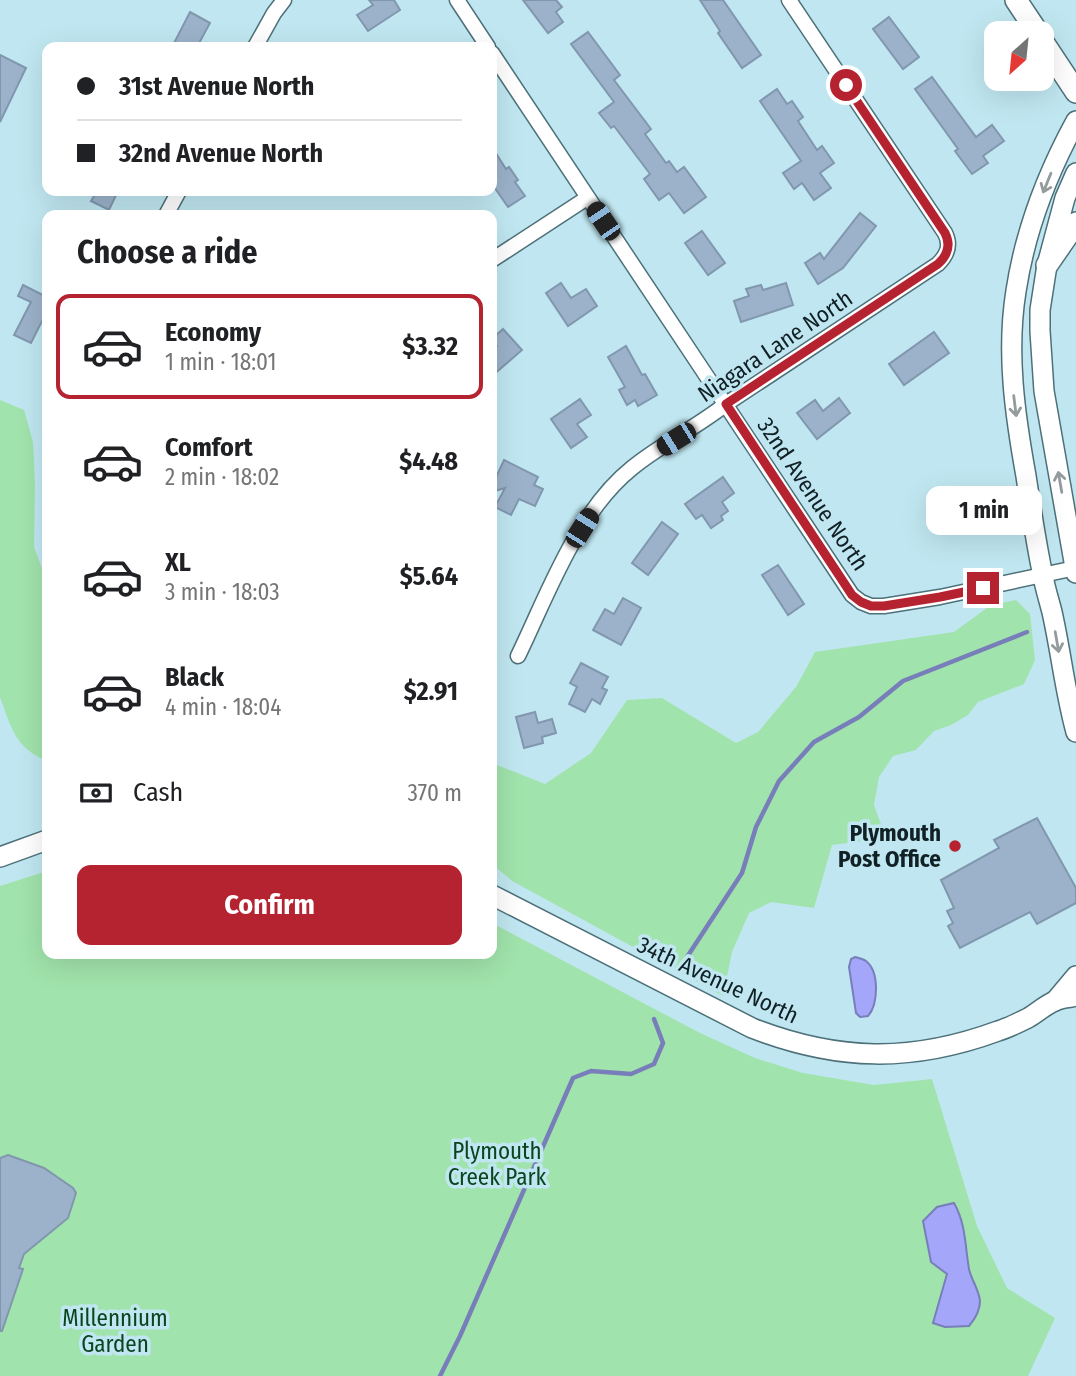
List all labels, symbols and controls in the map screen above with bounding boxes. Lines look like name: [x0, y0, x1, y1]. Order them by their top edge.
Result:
north arrow: [984, 21, 1054, 91]
map controls: [984, 21, 1054, 91]
route start: [830, 69, 862, 101]
text: 31st Avenue North: [119, 71, 315, 102]
text: 32nd Avenue North: [119, 138, 323, 169]
one-way arrow: [1039, 172, 1052, 193]
car: [583, 198, 624, 244]
text: Choose a ride: [77, 233, 258, 271]
street label: Niagara Lane North: [692, 284, 858, 408]
icon: car: [81, 315, 144, 378]
text: Economy: [165, 317, 261, 348]
text: $3.32: [402, 331, 458, 362]
text: 1 min · 18:01: [165, 348, 276, 376]
one-way arrow: [1009, 394, 1022, 416]
street label: 32nd Avenue North: [752, 412, 874, 576]
car: [653, 419, 700, 459]
icon: car: [81, 430, 144, 493]
text: Comfort: [165, 432, 253, 463]
text: $4.48: [399, 446, 458, 477]
text: 2 min · 18:02: [165, 463, 279, 491]
one-way arrow: [1052, 471, 1066, 494]
callout: 1 min: [925, 486, 1041, 536]
text: 1 min: [959, 496, 1009, 524]
car: [562, 505, 603, 551]
icon: car: [81, 545, 144, 608]
text: XL: [165, 547, 191, 578]
text: $5.64: [400, 561, 458, 592]
route end: [967, 572, 999, 604]
text: 3 min · 18:03: [165, 578, 280, 606]
one-way arrow: [1051, 630, 1065, 653]
icon: car: [81, 660, 144, 723]
text: Black: [165, 662, 224, 693]
text: $2.91: [404, 676, 458, 707]
text: 4 min · 18:04: [165, 693, 281, 721]
icon: cash: [77, 774, 115, 812]
text: Cash: [133, 777, 183, 808]
text: 370 m: [408, 779, 462, 807]
place label: Plymouth Post Office: [838, 819, 941, 873]
marker: Plymouth Post Office: [947, 838, 963, 854]
button: Confirm: [77, 865, 462, 945]
street label: 34th Avenue North: [633, 930, 803, 1030]
park label: Plymouth Creek Park: [448, 1137, 546, 1191]
park label: Millennium Garden: [62, 1304, 168, 1358]

